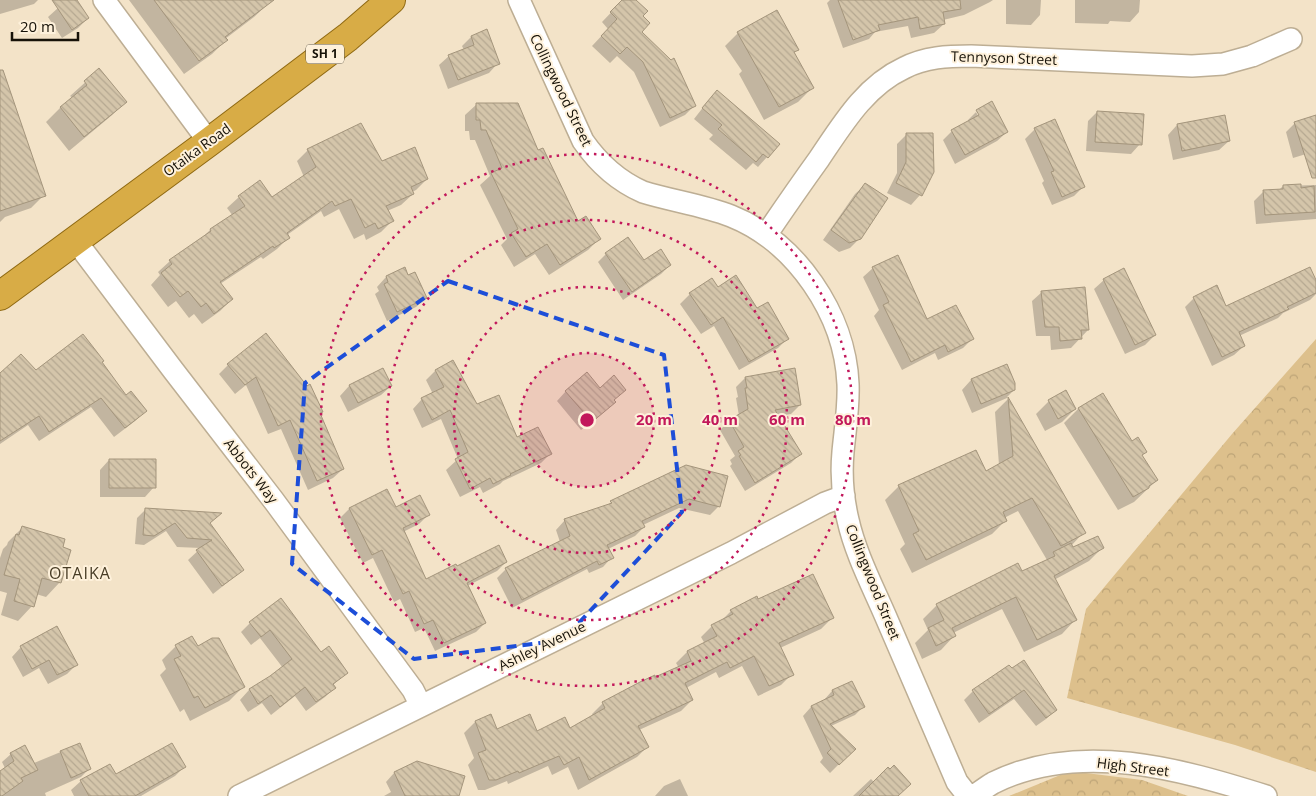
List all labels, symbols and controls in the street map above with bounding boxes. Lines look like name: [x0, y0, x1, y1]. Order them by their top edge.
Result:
scale bar: [12, 10, 79, 42]
text: 20 m: [20, 16, 55, 36]
street label: Collingwood Street: [526, 30, 597, 149]
road number: SH 1: [306, 44, 344, 64]
street label: Tennyson Street: [951, 46, 1057, 69]
street label: Otaika Road: [159, 119, 234, 181]
text: 20 m: [636, 409, 672, 429]
text: 40 m: [702, 409, 738, 429]
text: 60 m: [769, 409, 805, 429]
text: 80 m: [835, 409, 871, 429]
centre of rings: [578, 411, 596, 429]
street label: Abbots Way: [220, 434, 283, 508]
street label: Collingwood Street: [842, 521, 905, 642]
district label: OTAIKA: [49, 562, 111, 584]
street label: Ashley Avenue: [495, 616, 589, 675]
street label: High Street: [1096, 753, 1170, 780]

